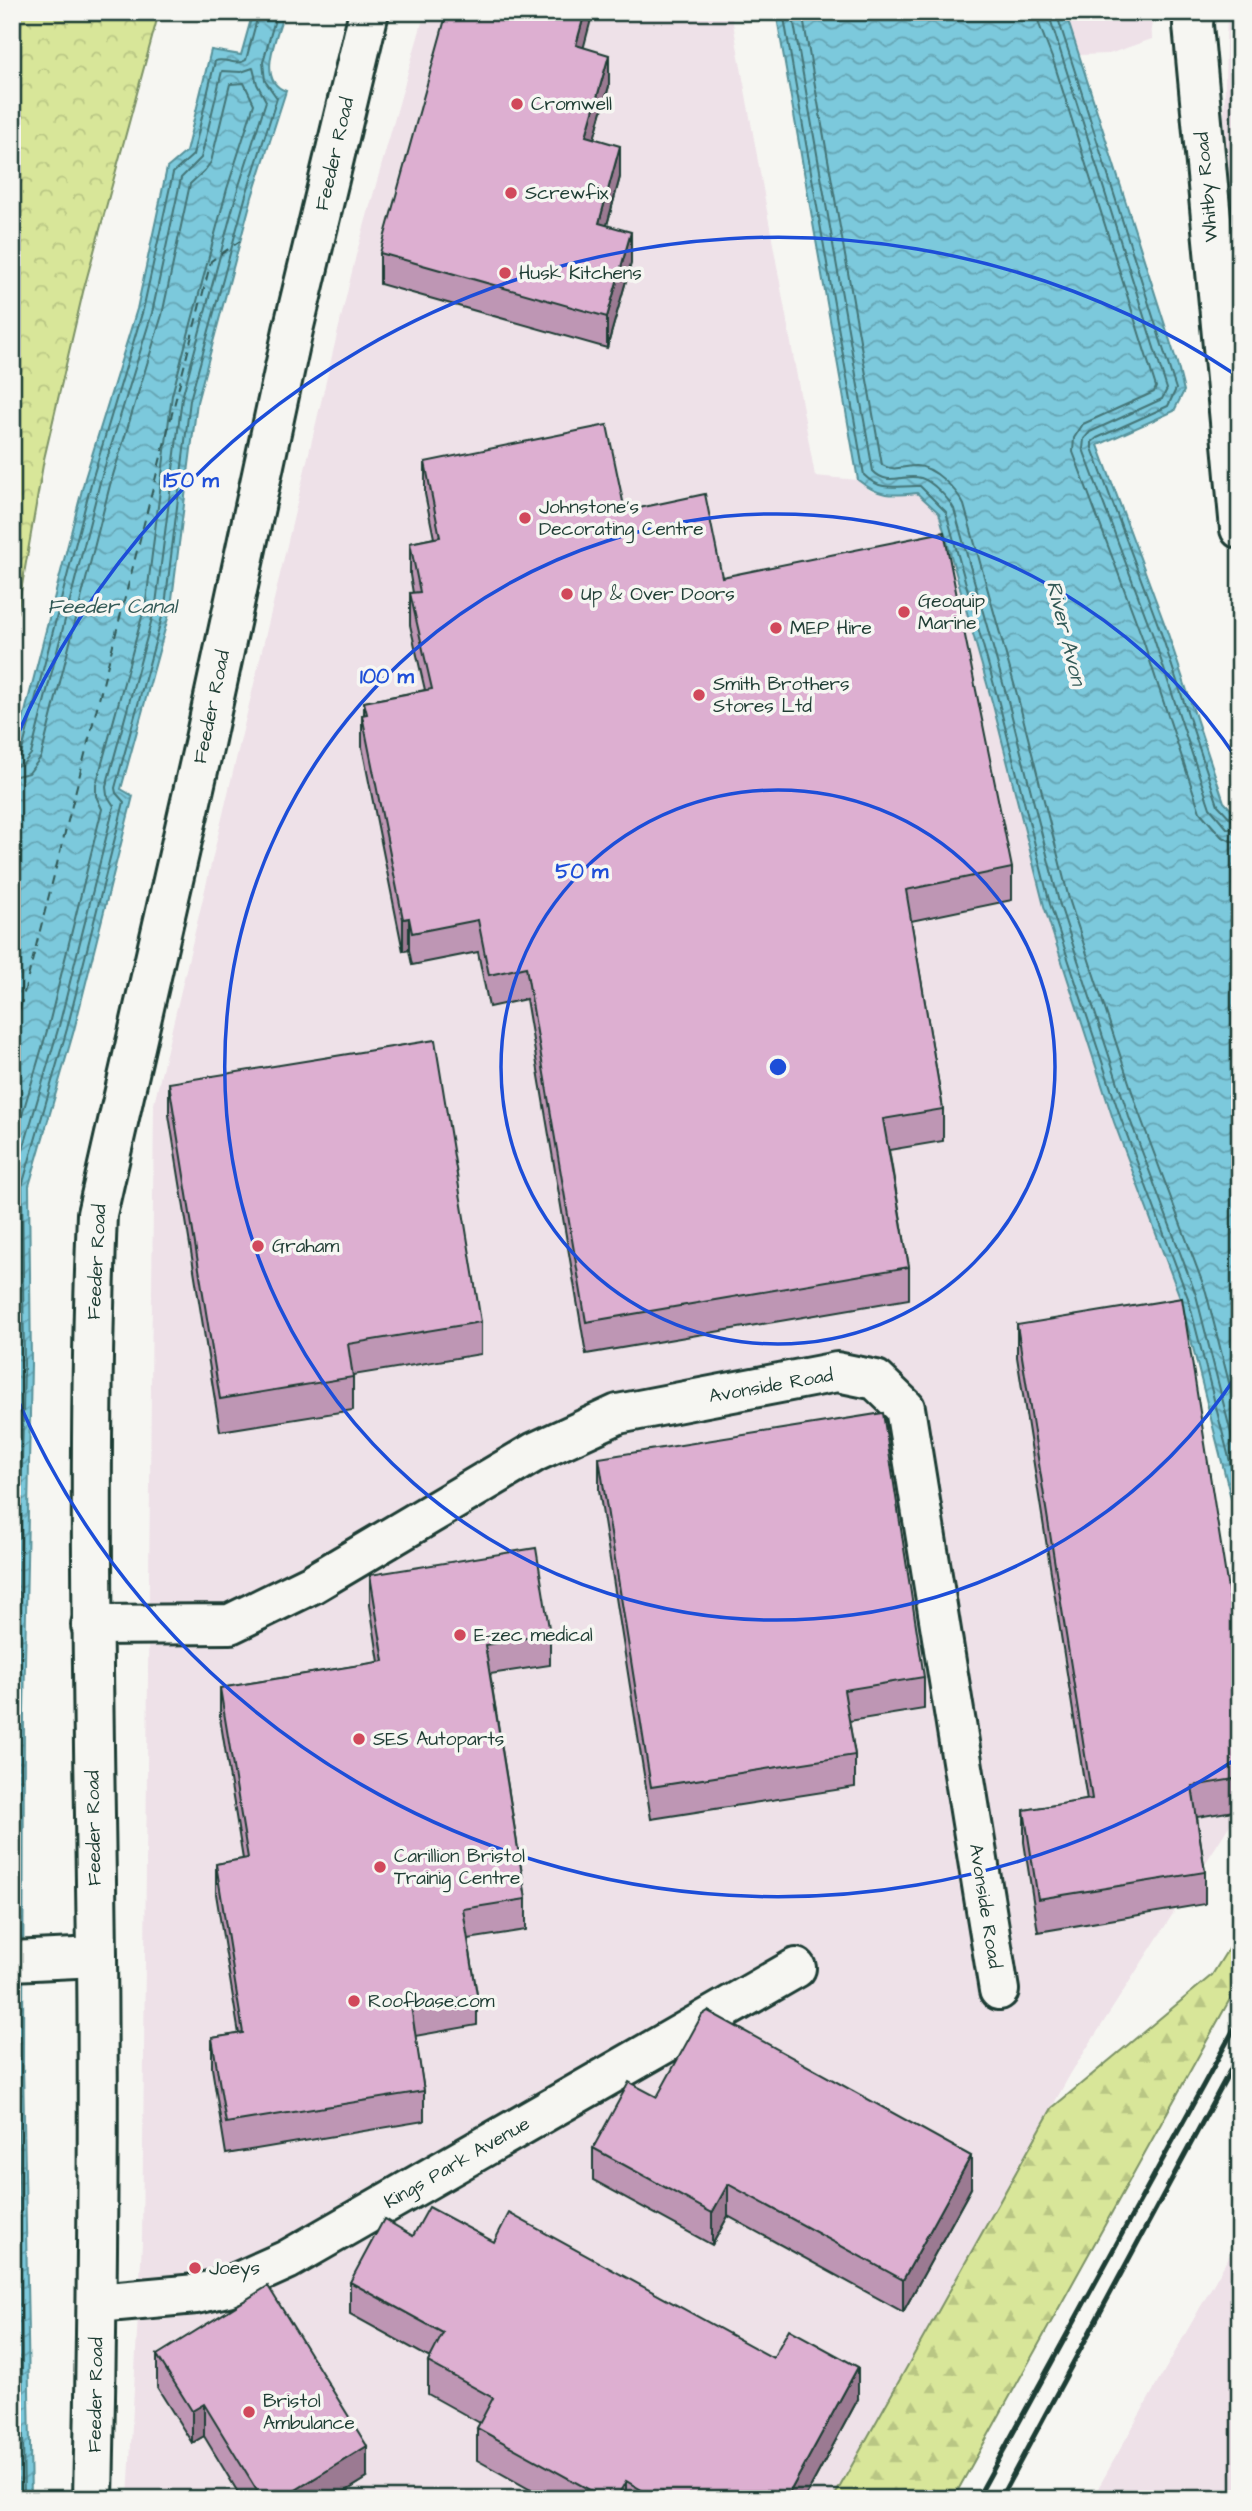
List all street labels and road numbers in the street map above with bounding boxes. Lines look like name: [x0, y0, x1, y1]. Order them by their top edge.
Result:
street label: Feeder Road: [309, 94, 361, 213]
street label: Whitby Road: [1189, 131, 1226, 243]
street label: Feeder Road: [187, 647, 237, 766]
street label: Feeder Road: [80, 1203, 114, 1320]
street label: Avonside Road: [707, 1362, 836, 1410]
street label: Feeder Road: [79, 1770, 109, 1886]
street label: Avonside Road: [962, 1842, 1008, 1971]
street label: Kings Park Avenue: [379, 2110, 535, 2217]
street label: Feeder Road: [81, 2337, 111, 2453]

